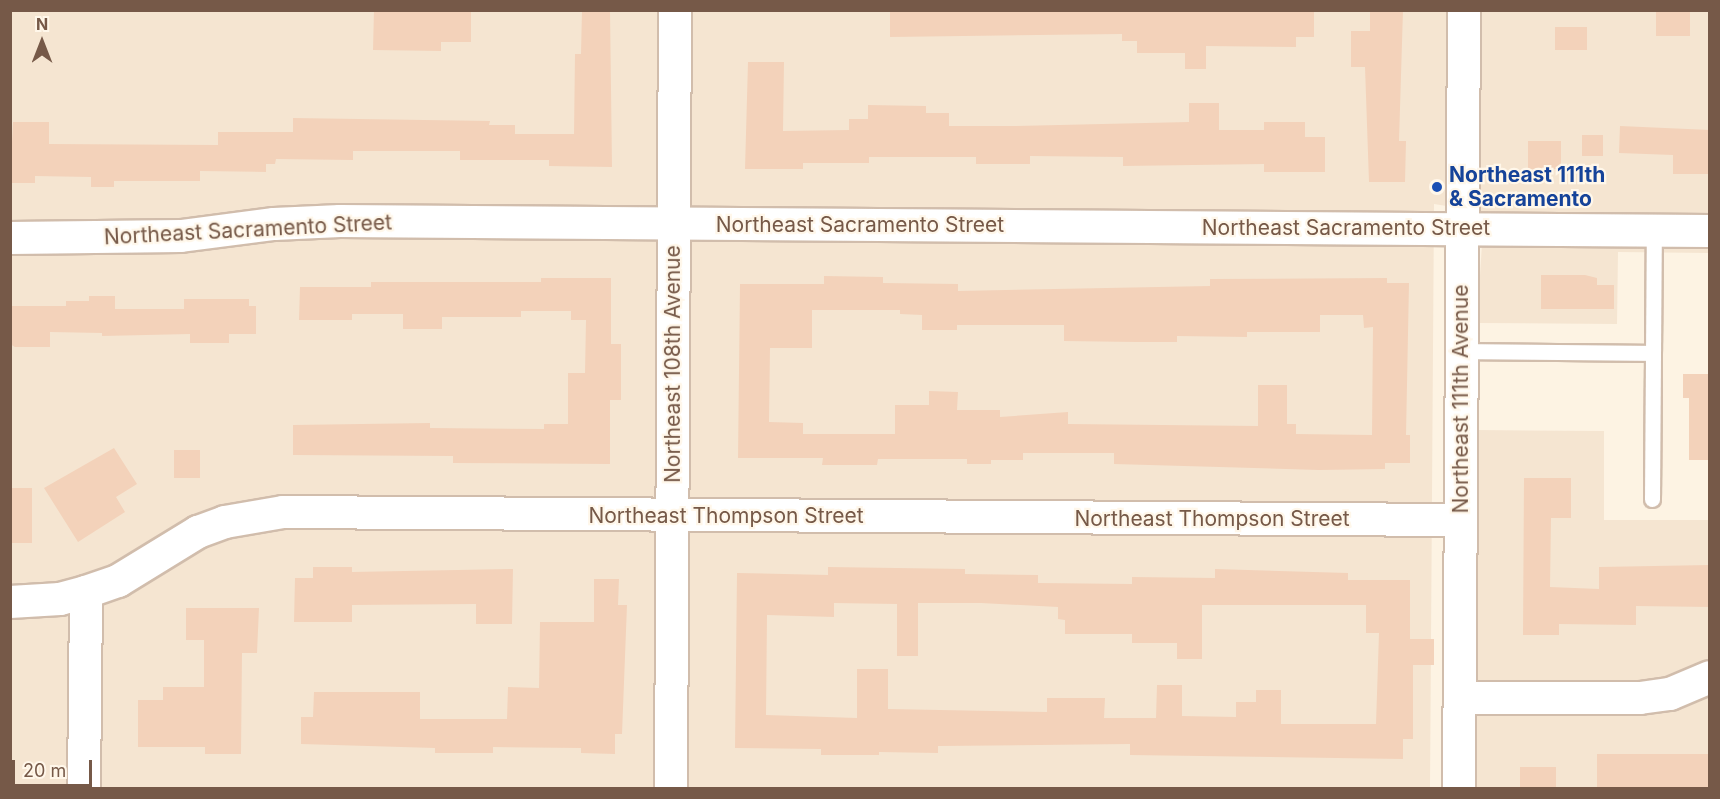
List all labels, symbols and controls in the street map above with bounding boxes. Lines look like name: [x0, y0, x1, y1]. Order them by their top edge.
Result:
north arrow: [12, 12, 72, 72]
text: N: [36, 14, 48, 34]
place label: Northeast 111th & Sacramento: [1449, 162, 1605, 212]
marker: Northeast 111th & Sacramento: [1430, 180, 1444, 194]
street label: Northeast Sacramento Street: [103, 210, 393, 250]
street label: Northeast Sacramento Street: [716, 212, 1004, 238]
street label: Northeast Sacramento Street: [1202, 215, 1490, 241]
street label: Northeast 108th Avenue: [660, 245, 686, 483]
street label: Northeast 111th Avenue: [1448, 285, 1474, 513]
street label: Northeast Thompson Street: [588, 503, 864, 529]
street label: Northeast Thompson Street: [1074, 506, 1350, 532]
scale bar: [15, 748, 94, 786]
text: 20 m: [23, 760, 66, 781]

